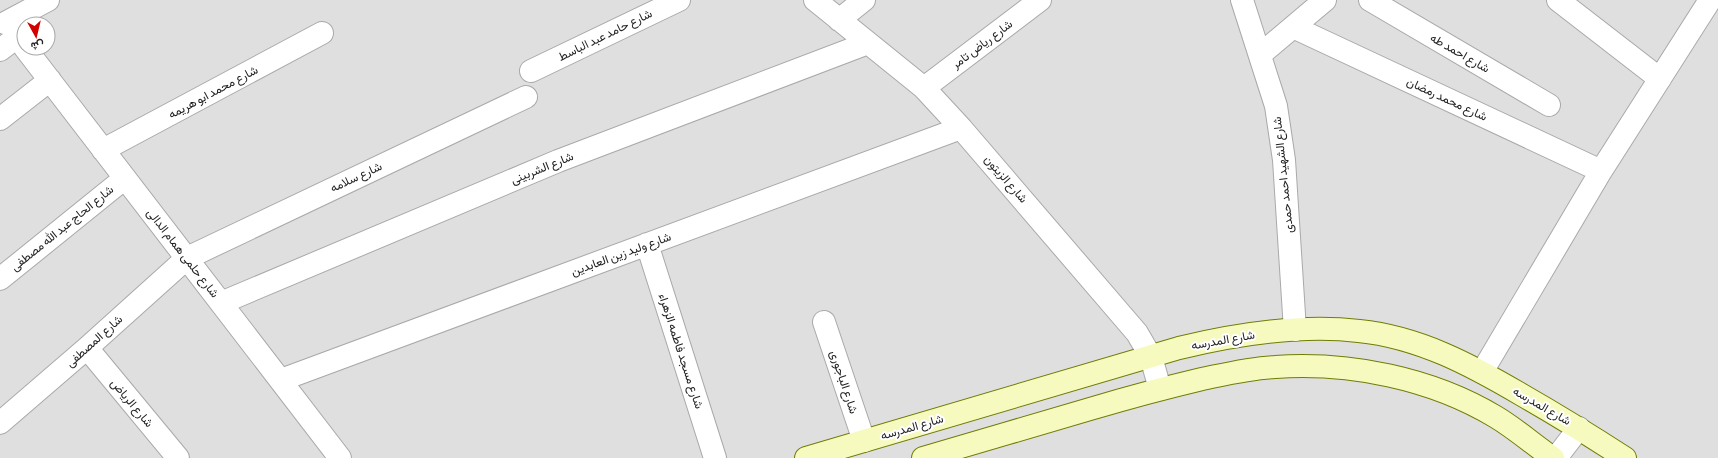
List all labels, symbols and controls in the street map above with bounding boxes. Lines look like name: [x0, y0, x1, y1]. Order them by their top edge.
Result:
street label: شارع حامد عبد الباسط: [556, 7, 655, 66]
north arrow: [16, 16, 56, 56]
street label: شارع رياض تامر: [949, 17, 1016, 74]
street label: شارع احمد طه: [1427, 31, 1492, 77]
text: ش: [30, 38, 45, 52]
street label: شارع محمد ابو هريمه: [166, 63, 261, 123]
street label: شارع محمد رمضان: [1404, 75, 1489, 126]
street label: شارع الشهيد احمد حمدى: [1271, 116, 1298, 234]
street label: شارع الشربينى: [509, 150, 576, 189]
street label: شارع الزيتون: [980, 153, 1030, 207]
street label: شارع سلامه: [328, 160, 385, 197]
street label: شارع الحاج عبد الله مصطفى: [8, 182, 117, 275]
street label: شارع حلمى همام الدالى: [142, 206, 221, 301]
street label: شارع وليد زين العابدين: [569, 230, 674, 280]
street label: شارع مسجد فاطمه الزهراء: [654, 292, 705, 411]
street label: شارع المصطفى: [63, 313, 127, 372]
street label: شارع المدرسه: [1190, 328, 1256, 354]
street label: شارع الباجورى: [825, 349, 860, 416]
street label: شارع الرياض: [106, 377, 156, 431]
street label: شارع المدرسه: [1510, 385, 1573, 430]
street label: شارع المدرسه: [879, 412, 945, 445]

